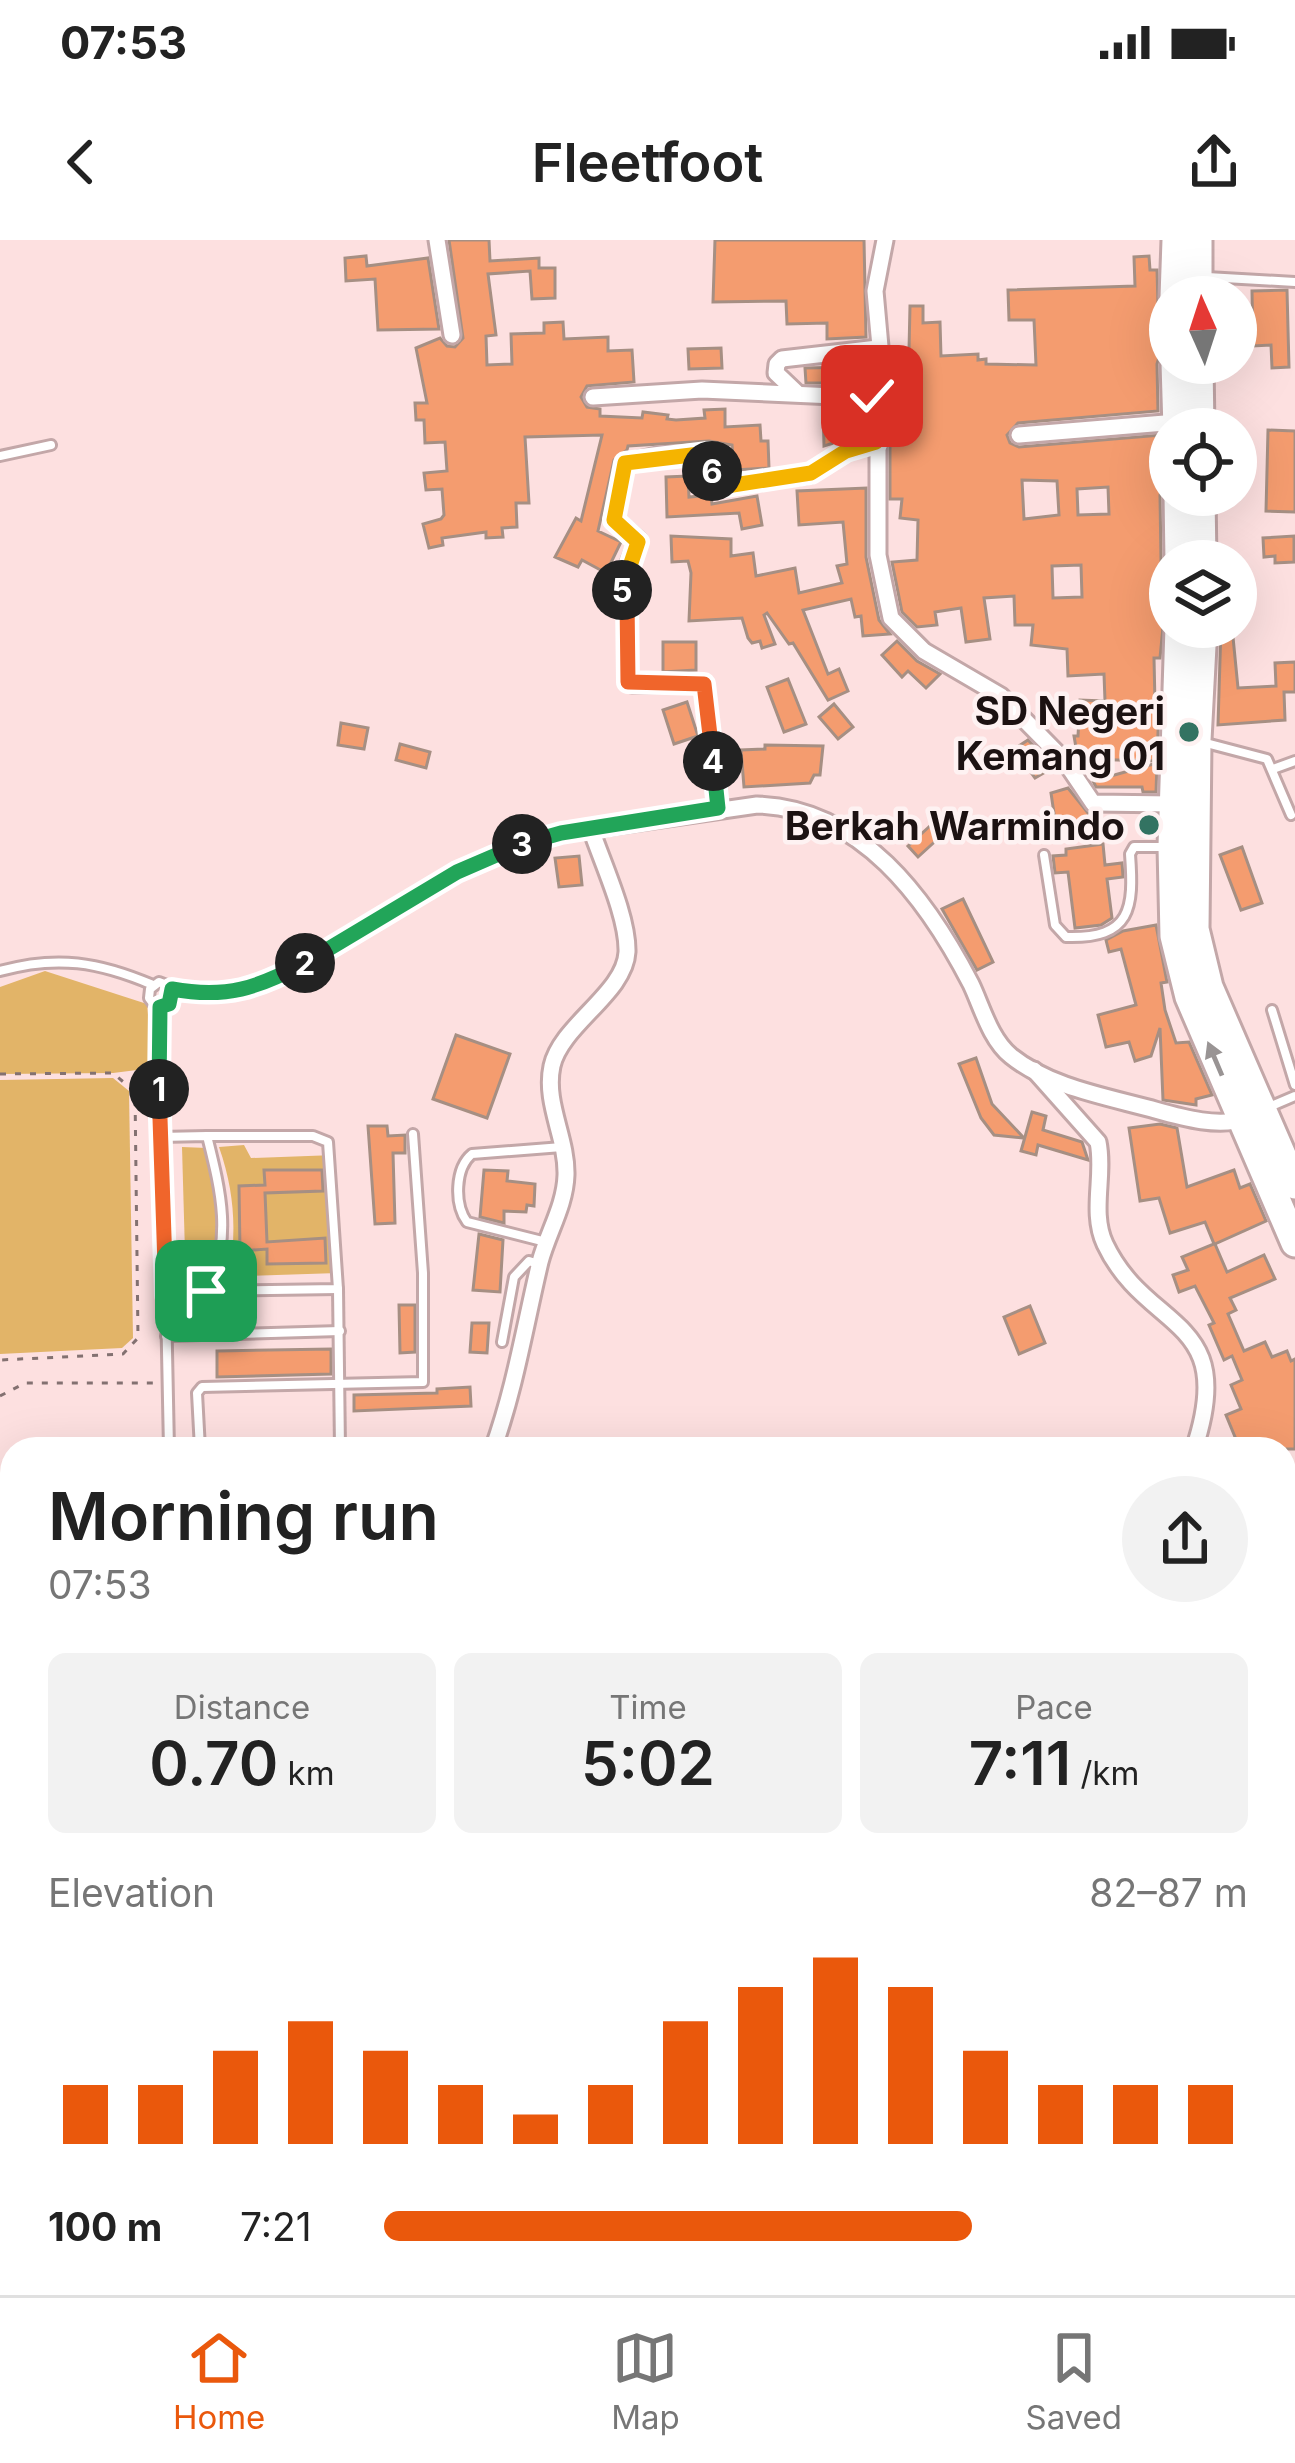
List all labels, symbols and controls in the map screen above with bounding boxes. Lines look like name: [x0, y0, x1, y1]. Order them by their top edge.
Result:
text: 07:53: [60, 15, 187, 70]
icon: back: [48, 129, 114, 195]
icon: share: [1181, 129, 1247, 195]
text: Fleetfoot: [532, 130, 763, 195]
north arrow: [1149, 276, 1257, 384]
map controls: [1149, 276, 1257, 648]
pin: [821, 345, 923, 447]
icon: check: [839, 363, 905, 429]
button: locate: [1149, 408, 1257, 516]
pin: 6: [682, 441, 742, 501]
text: 6: [701, 451, 723, 491]
button: layers: [1149, 540, 1257, 648]
pin: 5: [592, 560, 652, 620]
text: 5: [611, 570, 633, 610]
place label: SD Negeri Kemang 01: [956, 687, 1165, 779]
marker: SD Negeri Kemang 01: [1176, 719, 1202, 745]
pin: 4: [683, 731, 743, 791]
text: 4: [702, 741, 724, 781]
place label: Berkah Warmindo: [785, 802, 1125, 849]
marker: Berkah Warmindo: [1136, 812, 1162, 838]
pin: 3: [492, 814, 552, 874]
text: 3: [511, 824, 533, 864]
pin: 2: [275, 933, 335, 993]
text: 2: [295, 943, 315, 983]
one-way arrow: [1205, 1040, 1224, 1076]
pin: 1: [129, 1059, 189, 1119]
text: 1: [152, 1069, 166, 1109]
pin: [155, 1240, 257, 1342]
icon: arrive: [173, 1258, 239, 1324]
text: Morning run: [48, 1476, 439, 1556]
button: share: [1122, 1476, 1248, 1602]
text: 07:53: [48, 1561, 152, 1608]
text: Distance: [174, 1687, 310, 1727]
text: Time: [609, 1687, 687, 1727]
text: Pace: [1015, 1687, 1093, 1727]
text: 0.70: [149, 1727, 278, 1799]
text: 5:02: [581, 1727, 715, 1799]
text: 7:11: [969, 1727, 1071, 1799]
text: km: [278, 1753, 335, 1793]
text: /km: [1071, 1753, 1139, 1793]
text: Elevation: [48, 1869, 215, 1916]
text: 82–87 m: [1089, 1869, 1248, 1916]
text: 100 m: [48, 2203, 162, 2250]
text: 7:21: [240, 2203, 312, 2250]
tab: Home: [173, 2325, 265, 2437]
tab: Map: [611, 2325, 680, 2437]
tab: Saved: [1026, 2325, 1122, 2437]

